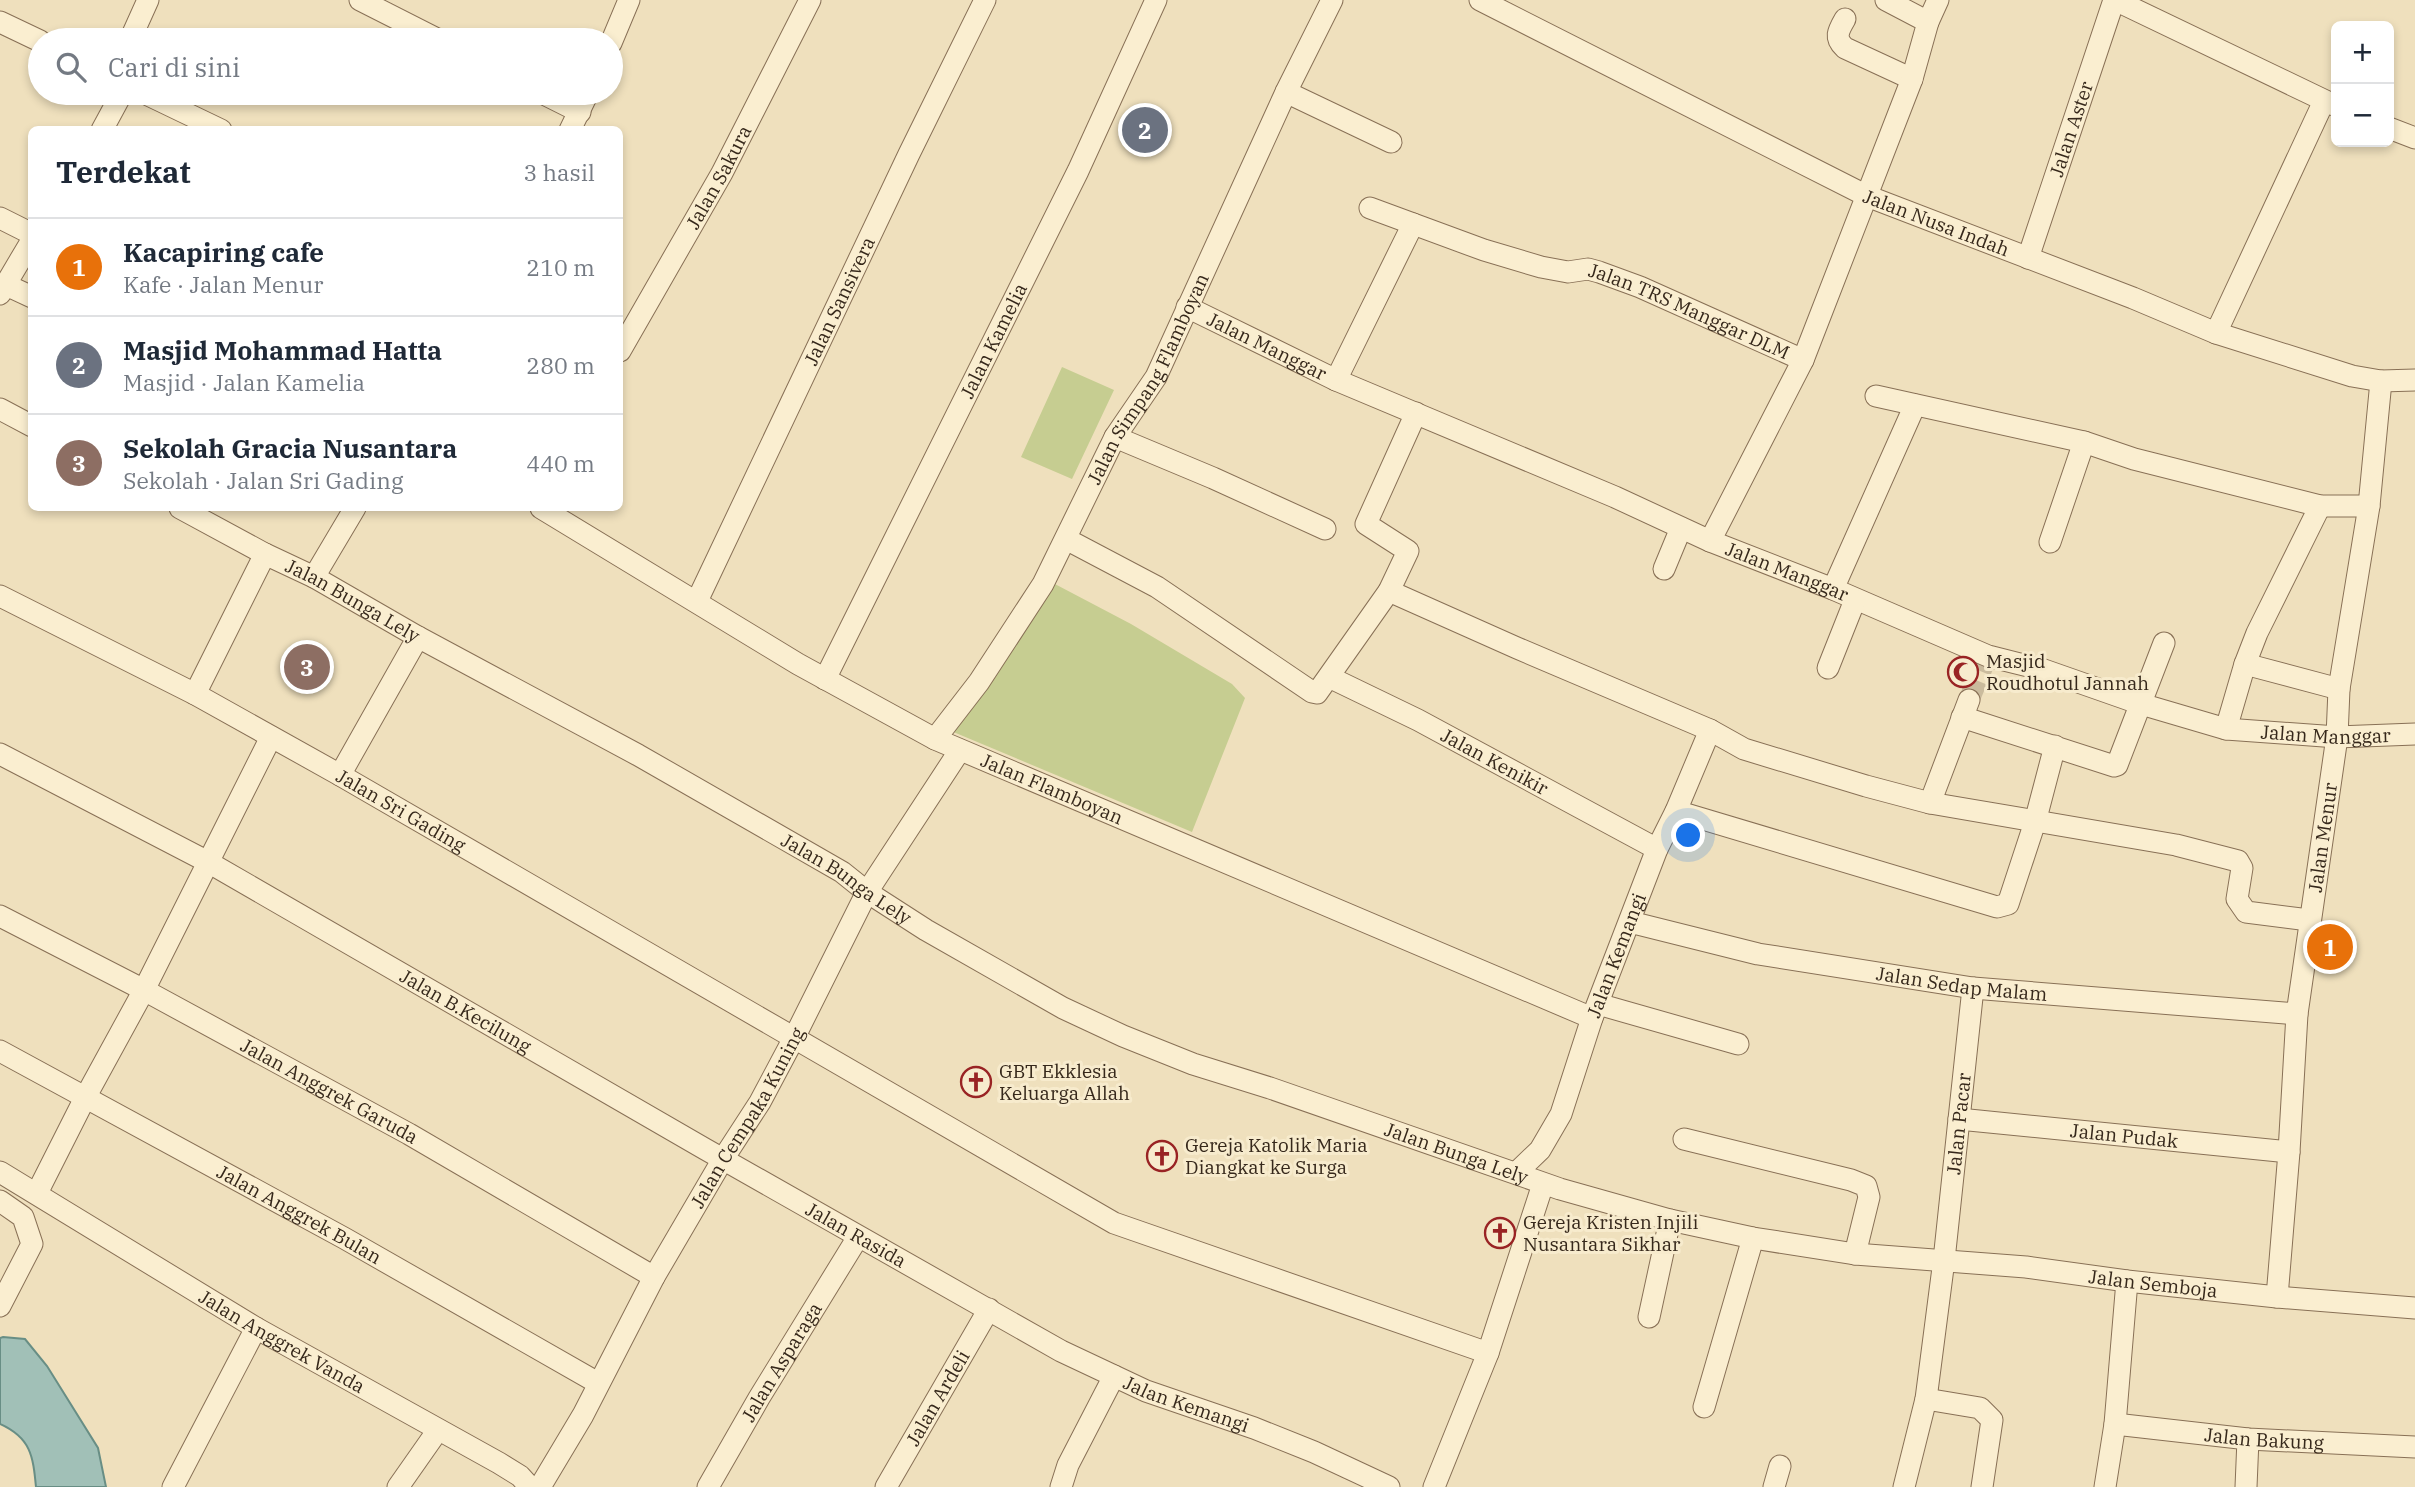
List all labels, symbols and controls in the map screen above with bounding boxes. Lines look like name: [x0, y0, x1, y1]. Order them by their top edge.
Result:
map controls: [2331, 21, 2394, 147]
button: +: [2331, 21, 2394, 84]
search box: [28, 28, 623, 105]
icon: search: [52, 48, 90, 86]
text: Cari di sini: [108, 50, 240, 84]
street label: Jalan Aster: [2044, 78, 2098, 180]
button: −: [2331, 84, 2394, 147]
pin: 2: [1122, 104, 1168, 156]
street label: Jalan Sakura: [681, 121, 756, 233]
text: Terdekat: [56, 152, 191, 191]
text: 3 hasil: [524, 157, 595, 187]
street label: Jalan Nusa Indah: [1860, 184, 2013, 262]
street label: Jalan Sansivera: [799, 233, 880, 369]
text: Kacapiring cafe: [123, 235, 324, 269]
text: 1: [72, 252, 86, 282]
text: 210 m: [526, 252, 595, 282]
street label: Jalan TRS Manggar DLM: [1586, 258, 1793, 364]
text: Kafe · Jalan Menur: [123, 269, 324, 299]
street label: Jalan Simpang Flamboyan: [1082, 269, 1214, 488]
street label: Jalan Kamelia: [955, 279, 1032, 402]
street label: Jalan Manggar: [1203, 307, 1331, 386]
text: Masjid Mohammad Hatta: [123, 333, 442, 367]
text: 2: [72, 350, 86, 380]
text: 280 m: [526, 350, 595, 380]
text: Masjid · Jalan Kamelia: [123, 367, 365, 397]
text: Sekolah Gracia Nusantara: [123, 431, 457, 465]
text: 3: [72, 448, 86, 478]
text: 440 m: [526, 448, 595, 478]
text: Sekolah · Jalan Sri Gading: [123, 465, 403, 495]
street label: Jalan Manggar: [1722, 536, 1853, 607]
street label: Jalan Bunga Lely: [282, 553, 425, 648]
pin: 3: [284, 641, 330, 693]
place label: Masjid Roudhotul Jannah: [1986, 649, 2149, 695]
mosque icon: Masjid Roudhotul Jannah: [1946, 655, 1980, 689]
street label: Jalan Manggar: [2260, 720, 2392, 749]
street label: Jalan Kenikir: [1437, 723, 1553, 800]
street label: Jalan Flamboyan: [977, 748, 1127, 830]
street label: Jalan Sri Gading: [332, 763, 471, 858]
street label: Jalan Menur: [2303, 780, 2342, 894]
your location: [1671, 818, 1705, 852]
street label: Jalan Bunga Lely: [777, 828, 917, 930]
street label: Jalan Kemangi: [1581, 889, 1651, 1021]
pin: 1: [2307, 921, 2353, 973]
street label: Jalan Sedap Malam: [1875, 961, 2048, 1006]
street label: Jalan B.Kecilung: [396, 964, 536, 1058]
street label: Jalan Cempaka Kuning: [685, 1023, 810, 1212]
street label: Jalan Anggrek Garuda: [237, 1033, 423, 1149]
place label: GBT Ekklesia Keluarga Allah: [999, 1059, 1130, 1105]
church icon: GBT Ekklesia Keluarga Allah: [959, 1065, 993, 1099]
street label: Jalan Pacar: [1941, 1071, 1976, 1176]
street label: Jalan Bunga Lely: [1381, 1117, 1532, 1189]
street label: Jalan Pudak: [2069, 1118, 2179, 1153]
place label: Gereja Katolik Maria Diangkat ke Surga: [1185, 1133, 1368, 1179]
church icon: Gereja Katolik Maria Diangkat ke Surga: [1145, 1139, 1179, 1173]
street label: Jalan Anggrek Bulan: [213, 1159, 386, 1269]
street label: Jalan Rasida: [801, 1197, 911, 1273]
place label: Gereja Kristen Injili Nusantara Sikhar: [1523, 1210, 1698, 1256]
church icon: Gereja Kristen Injili Nusantara Sikhar: [1483, 1216, 1517, 1250]
street label: Jalan Semboja: [2087, 1264, 2219, 1303]
street label: Jalan Anggrek Vanda: [195, 1284, 369, 1398]
street label: Jalan Asparaga: [736, 1298, 827, 1426]
street label: Jalan Ardeli: [901, 1346, 975, 1450]
street label: Jalan Kemangi: [1120, 1370, 1252, 1437]
street label: Jalan Bakung: [2203, 1422, 2325, 1455]

